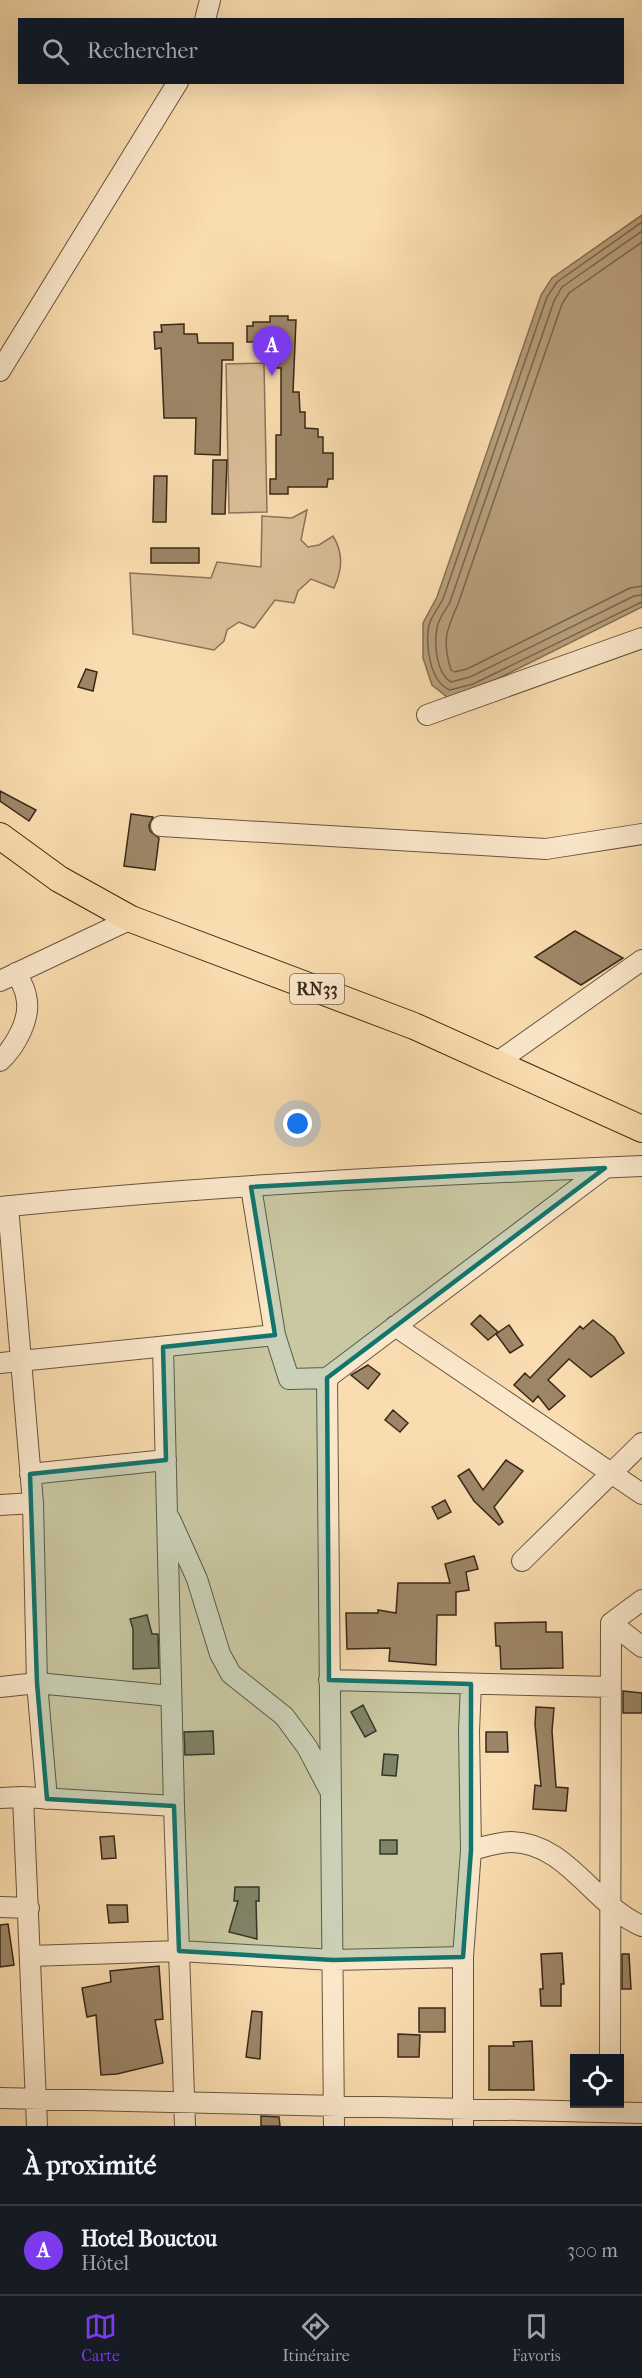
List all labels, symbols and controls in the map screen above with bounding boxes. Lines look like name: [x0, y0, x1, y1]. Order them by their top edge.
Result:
search box: [18, 18, 624, 84]
icon: search: [39, 35, 72, 68]
text: Rechercher: [87, 38, 198, 64]
pin: A: [252, 326, 292, 376]
road number: RN33: [290, 974, 344, 1004]
your location: [283, 1109, 312, 1138]
map controls: [570, 2054, 624, 2108]
button: locate: [570, 2054, 624, 2108]
text: À proximité: [24, 2150, 156, 2181]
text: Hotel Bouctou: [81, 2226, 217, 2252]
text: A: [37, 2239, 50, 2262]
text: 300 m: [567, 2239, 618, 2262]
text: Hôtel: [81, 2252, 129, 2275]
tab: Carte: [81, 2310, 120, 2365]
tab: Itinéraire: [282, 2310, 350, 2365]
tab: Favoris: [512, 2310, 561, 2365]

